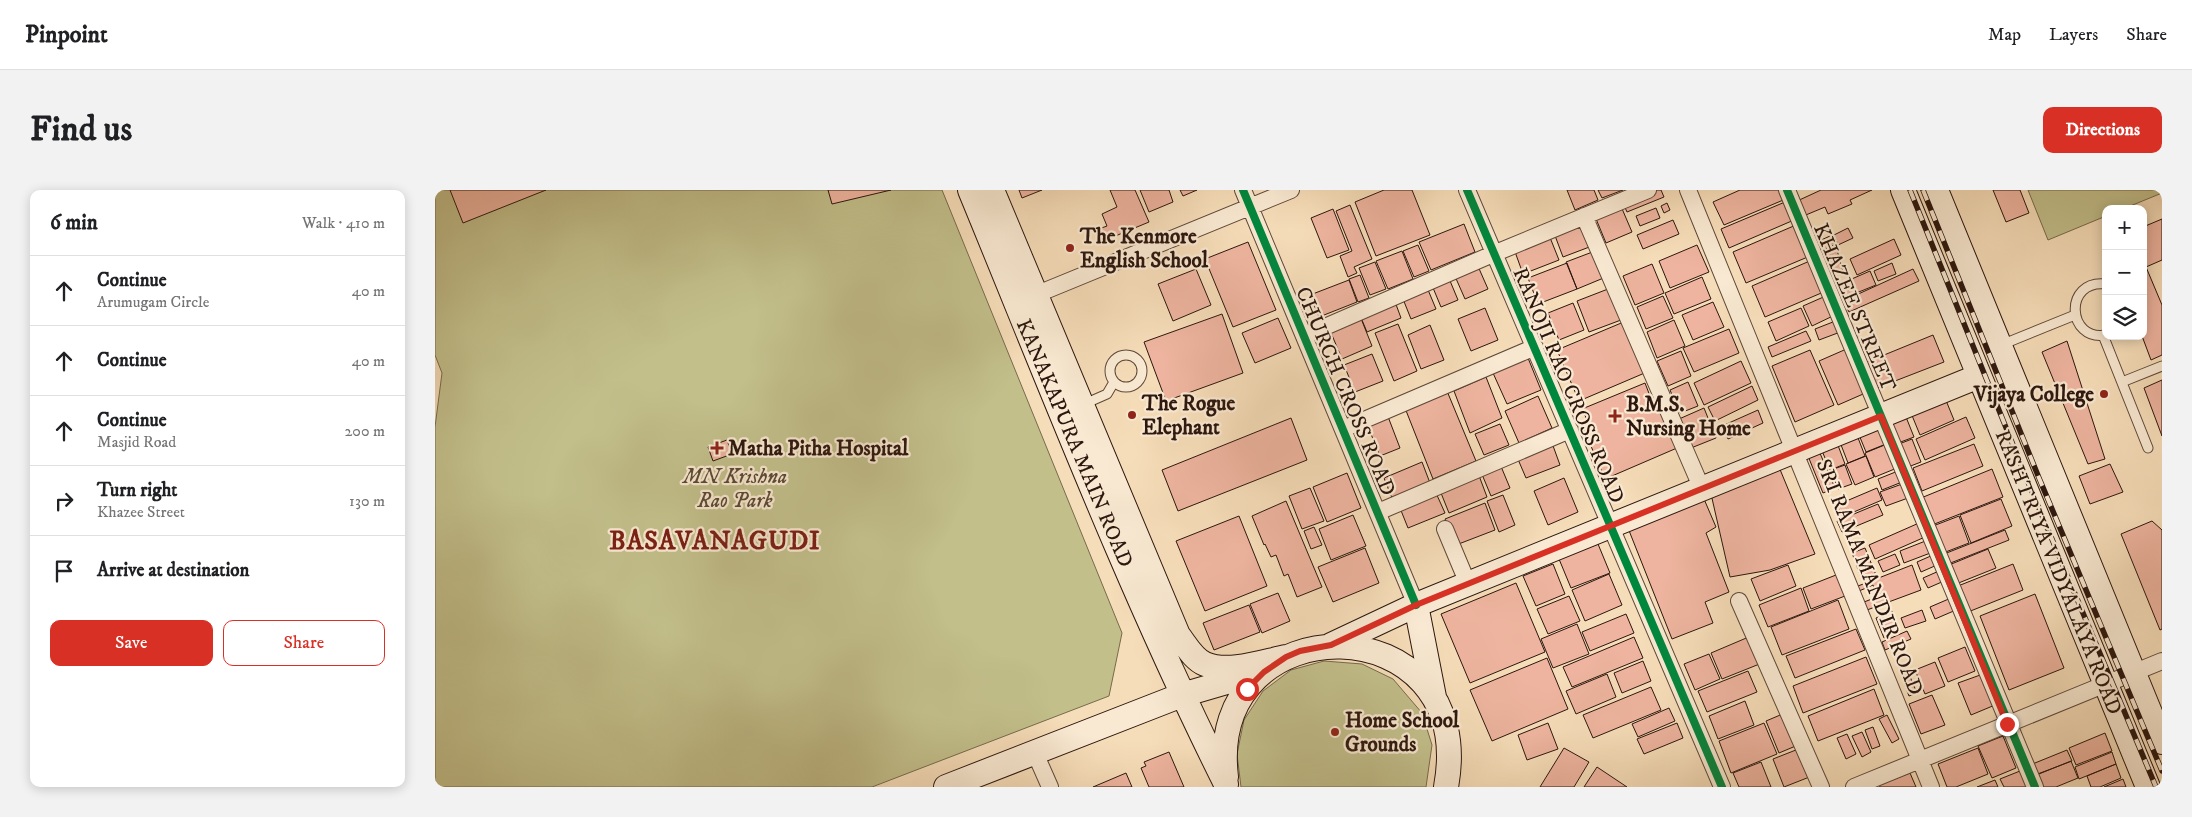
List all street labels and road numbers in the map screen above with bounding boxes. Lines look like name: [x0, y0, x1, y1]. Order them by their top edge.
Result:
street label: KHAZEE STREET: [1807, 219, 1901, 395]
street label: RANOJI RAO CROSS ROAD: [1507, 264, 1630, 507]
street label: CHURCH CROSS ROAD: [1289, 283, 1401, 500]
street label: KANAKAPURA MAIN ROAD: [1010, 315, 1138, 571]
street label: RASHTRIYA VIDYALAYA ROAD: [1989, 426, 2127, 719]
street label: SRI RAMA MANDIR ROAD: [1810, 455, 1928, 699]

